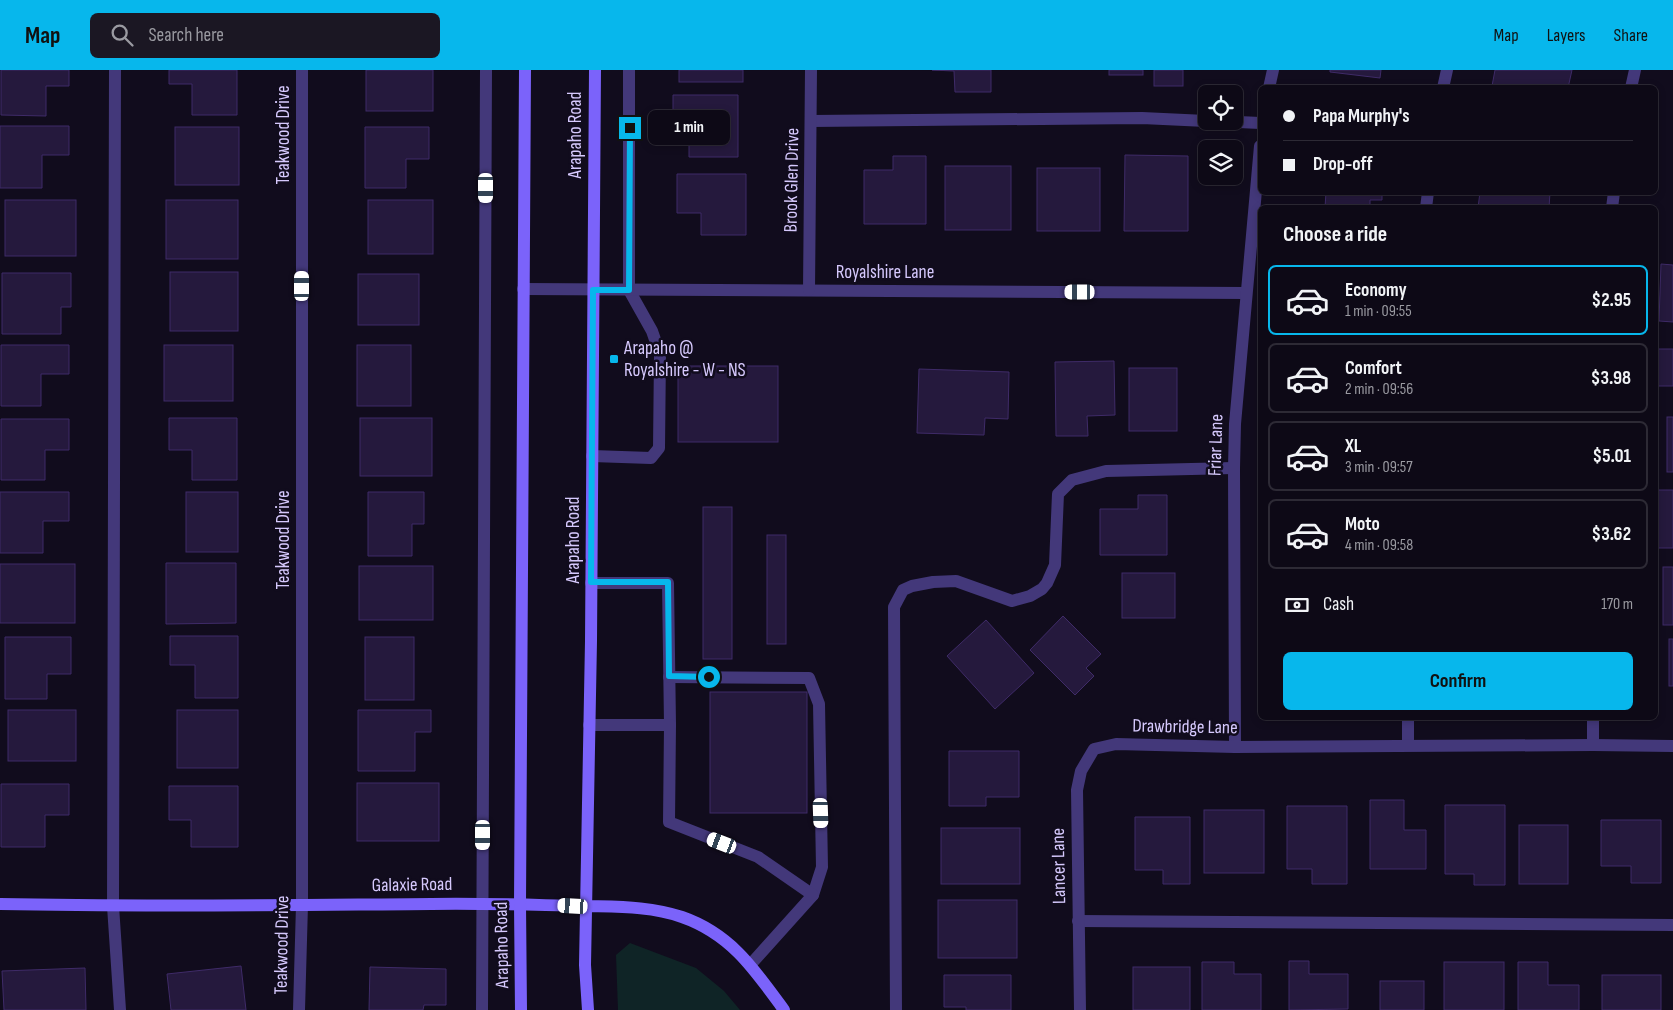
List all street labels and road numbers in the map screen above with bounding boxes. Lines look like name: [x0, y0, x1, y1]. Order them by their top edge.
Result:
street label: Teakwood Drive: [272, 85, 295, 185]
street label: Arapaho Road: [564, 92, 587, 179]
street label: Brook Glen Drive: [780, 127, 804, 233]
street label: Royalshire Lane: [836, 261, 934, 284]
street label: Friar Lane: [1203, 414, 1229, 476]
street label: Teakwood Drive: [272, 490, 295, 590]
street label: Arapaho Road: [562, 497, 585, 584]
street label: Drawbridge Lane: [1132, 715, 1238, 739]
street label: Lancer Lane: [1047, 828, 1071, 904]
street label: Galaxie Road: [372, 873, 452, 897]
street label: Teakwood Drive: [270, 895, 294, 995]
street label: Arapaho Road: [490, 901, 514, 990]

